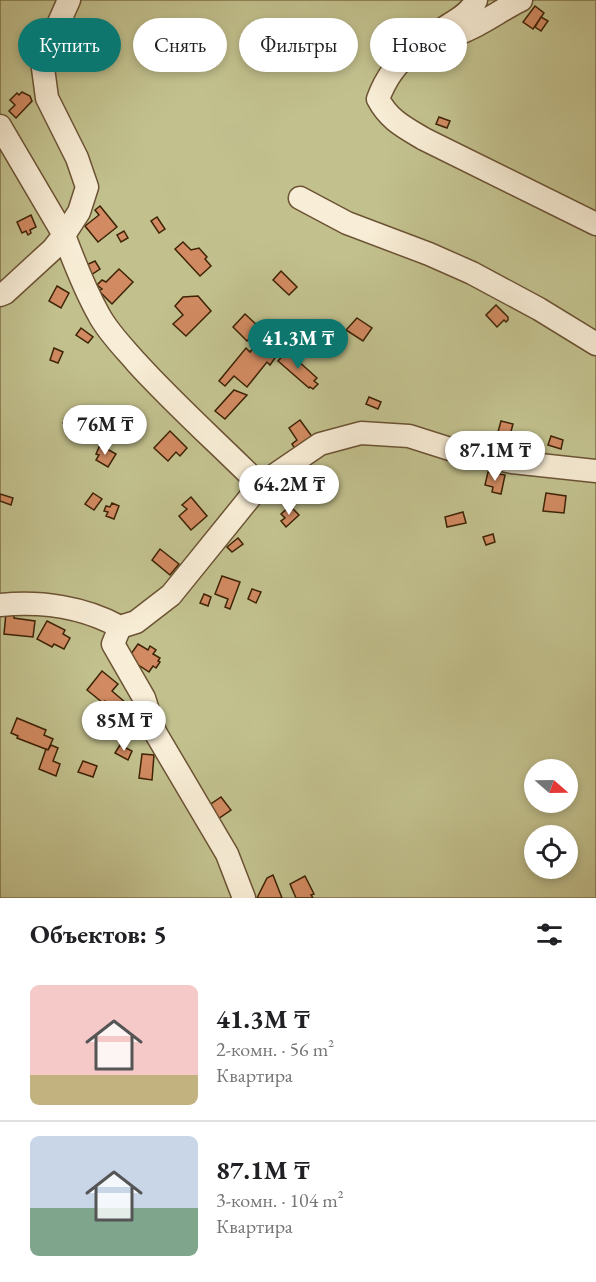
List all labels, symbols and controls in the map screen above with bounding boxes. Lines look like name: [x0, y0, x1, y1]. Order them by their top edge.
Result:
chip: Купить: [18, 18, 121, 72]
chip: Снять: [133, 18, 227, 72]
chip: Фильтры: [239, 18, 358, 72]
chip: Новое: [370, 18, 467, 72]
pin: 41.3M ₸: [243, 319, 353, 370]
text: 41.3M ₸: [262, 325, 334, 351]
pin: 76M ₸: [63, 405, 147, 456]
text: 76M ₸: [77, 411, 133, 437]
pin: 87.1M ₸: [440, 431, 550, 482]
text: 87.1M ₸: [459, 437, 531, 463]
pin: 64.2M ₸: [234, 465, 344, 516]
text: 64.2M ₸: [253, 471, 325, 497]
pin: 85M ₸: [82, 701, 166, 752]
text: 85M ₸: [96, 707, 152, 733]
north arrow: [524, 759, 578, 813]
map controls: [524, 759, 578, 879]
button: locate: [524, 825, 578, 879]
text: Объектов: 5: [30, 917, 167, 951]
icon: filters: [533, 918, 566, 951]
text: 41.3M ₸: [216, 1002, 310, 1036]
icon: home: [78, 1009, 150, 1081]
text: 2-комн. · 56 m²: [216, 1036, 334, 1062]
text: Квартира: [216, 1062, 293, 1088]
text: 87.1M ₸: [216, 1153, 310, 1187]
icon: home: [78, 1160, 150, 1232]
text: 3-комн. · 104 m²: [216, 1187, 344, 1213]
text: Квартира: [216, 1213, 293, 1239]

